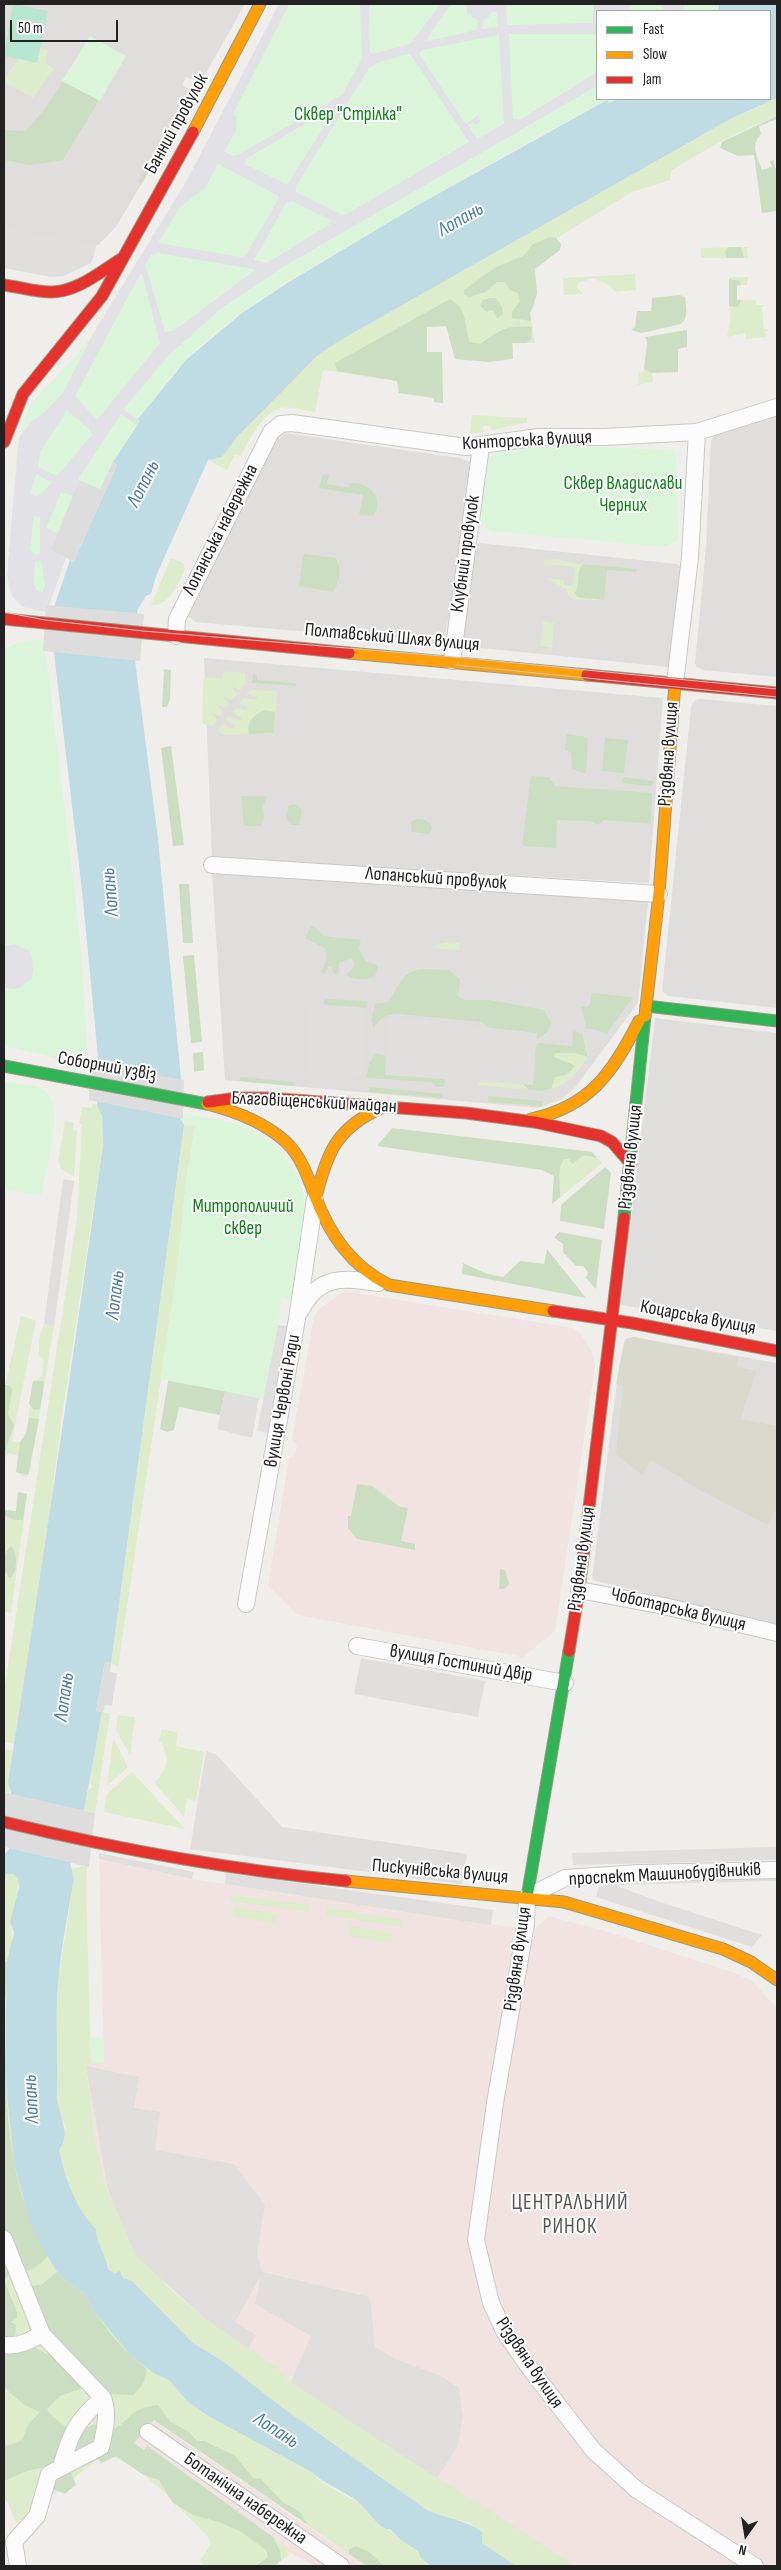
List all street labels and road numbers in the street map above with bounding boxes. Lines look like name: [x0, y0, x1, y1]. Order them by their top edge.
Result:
street label: Банний провулок: [140, 70, 214, 178]
street label: Конторська вулиця: [462, 426, 592, 456]
street label: Лопанська набережна: [178, 461, 264, 599]
street label: Клубний провулок: [446, 494, 486, 614]
street label: Полтавський Шлях вулиця: [304, 619, 480, 657]
street label: Різдвяна вулиця: [654, 701, 684, 807]
street label: Лопанський провулок: [365, 863, 507, 895]
street label: Соборний узвіз: [56, 1047, 158, 1087]
street label: Благовіщенський майдан: [231, 1087, 397, 1119]
street label: Різдвяна вулиця: [614, 1104, 648, 1210]
street label: Коцарська вулиця: [638, 1296, 758, 1340]
street label: вулиця Червоні Ряди: [260, 1333, 306, 1469]
street label: Різдвяна вулиця: [563, 1505, 601, 1613]
street label: Чоботарська вулиця: [608, 1583, 748, 1637]
street label: вулиця Гостиний Двір: [388, 1640, 534, 1688]
street label: Пискунівська вулиця: [371, 1855, 509, 1889]
street label: проспект Машинобудівників: [568, 1859, 762, 1891]
street label: Різдвяна вулиця: [499, 1905, 537, 2013]
street label: Різдвяна вулиця: [490, 2313, 568, 2413]
street label: Ботанічна набережна: [179, 2448, 311, 2550]

